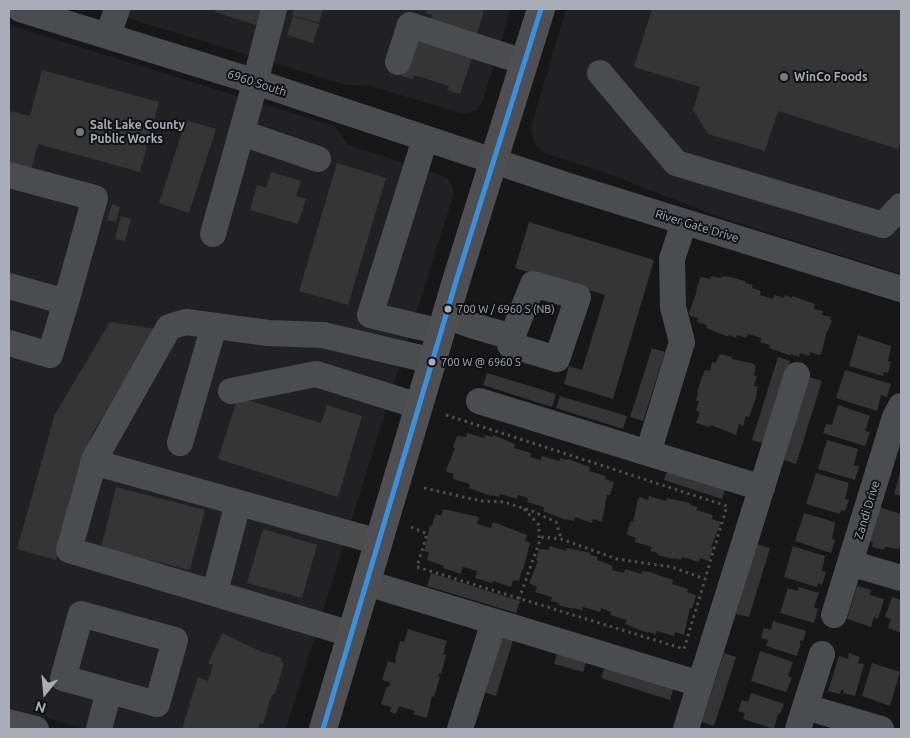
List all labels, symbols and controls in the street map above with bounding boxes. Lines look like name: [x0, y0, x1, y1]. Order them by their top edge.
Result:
street label: 6960 South: [226, 67, 288, 99]
place label: WinCo Foods: [794, 70, 868, 84]
marker: WinCo Foods: [778, 71, 790, 83]
place label: Salt Lake County Public Works: [90, 118, 185, 146]
marker: Salt Lake County Public Works: [74, 126, 86, 138]
street label: River Gate Drive: [653, 206, 741, 246]
place label: 700 W / 6960 S (NB): [457, 302, 555, 316]
marker: 700 W / 6960 S (NB): [443, 304, 453, 314]
place label: 700 W @ 6960 S: [441, 355, 521, 369]
marker: 700 W @ 6960 S: [427, 357, 437, 367]
street label: Zandi Drive: [851, 479, 883, 541]
north arrow: [20, 668, 70, 718]
text: N: [33, 698, 48, 717]

